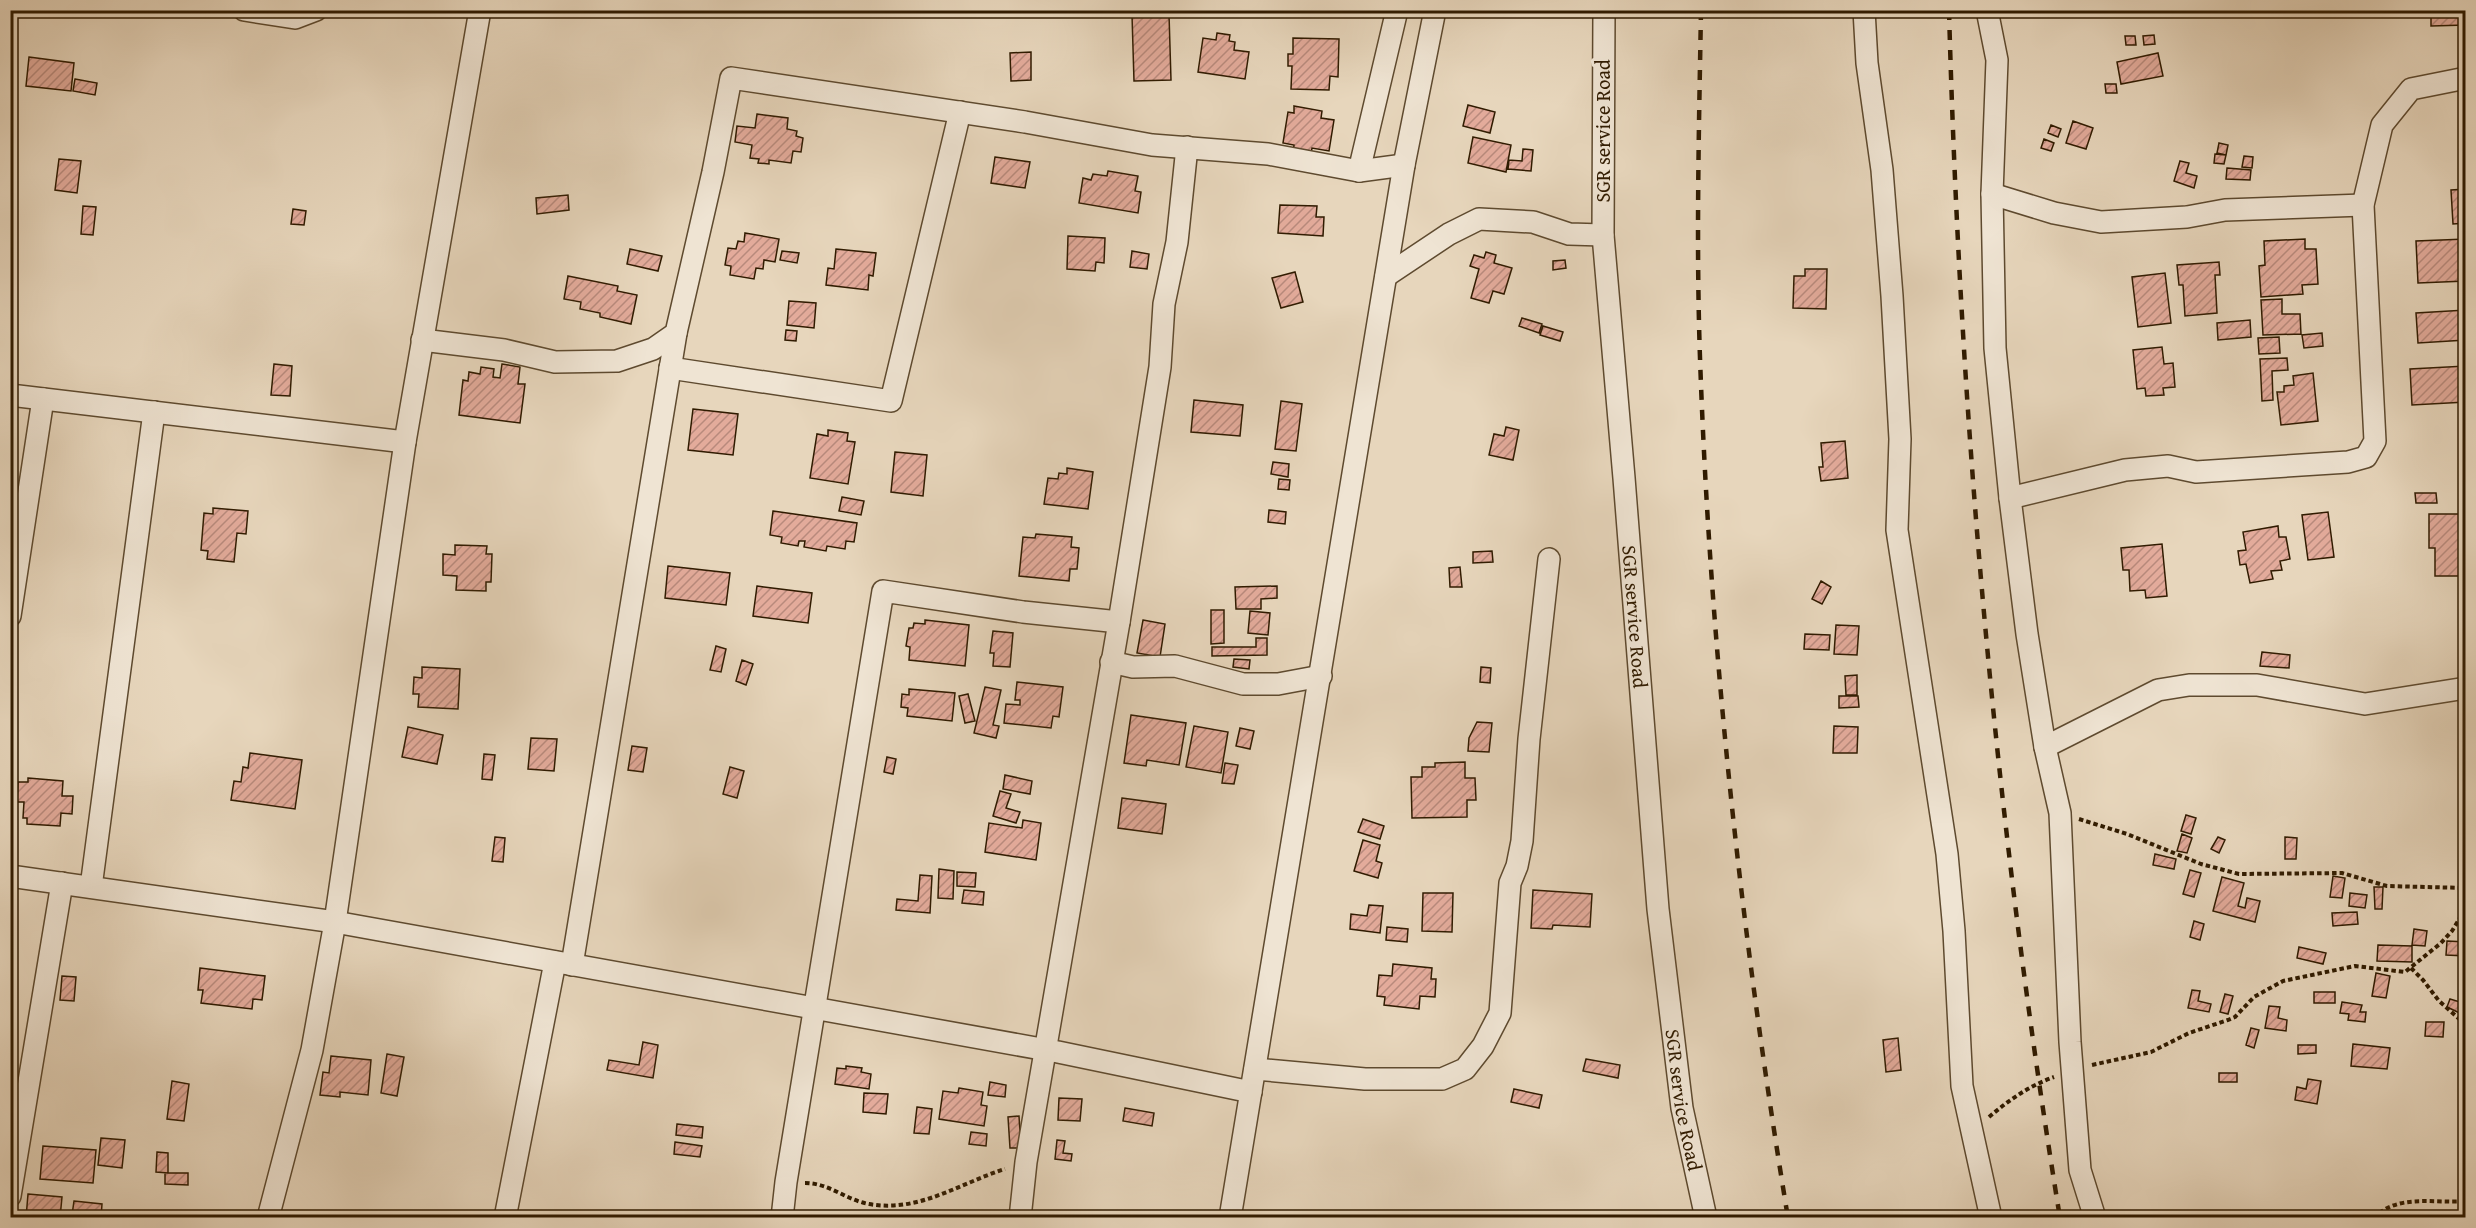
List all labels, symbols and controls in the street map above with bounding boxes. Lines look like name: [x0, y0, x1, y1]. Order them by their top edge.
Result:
street label: SGR service Road: [1588, 59, 1617, 203]
street label: SGR service Road: [1615, 544, 1656, 689]
street label: SGR service Road: [1659, 1027, 1710, 1174]

